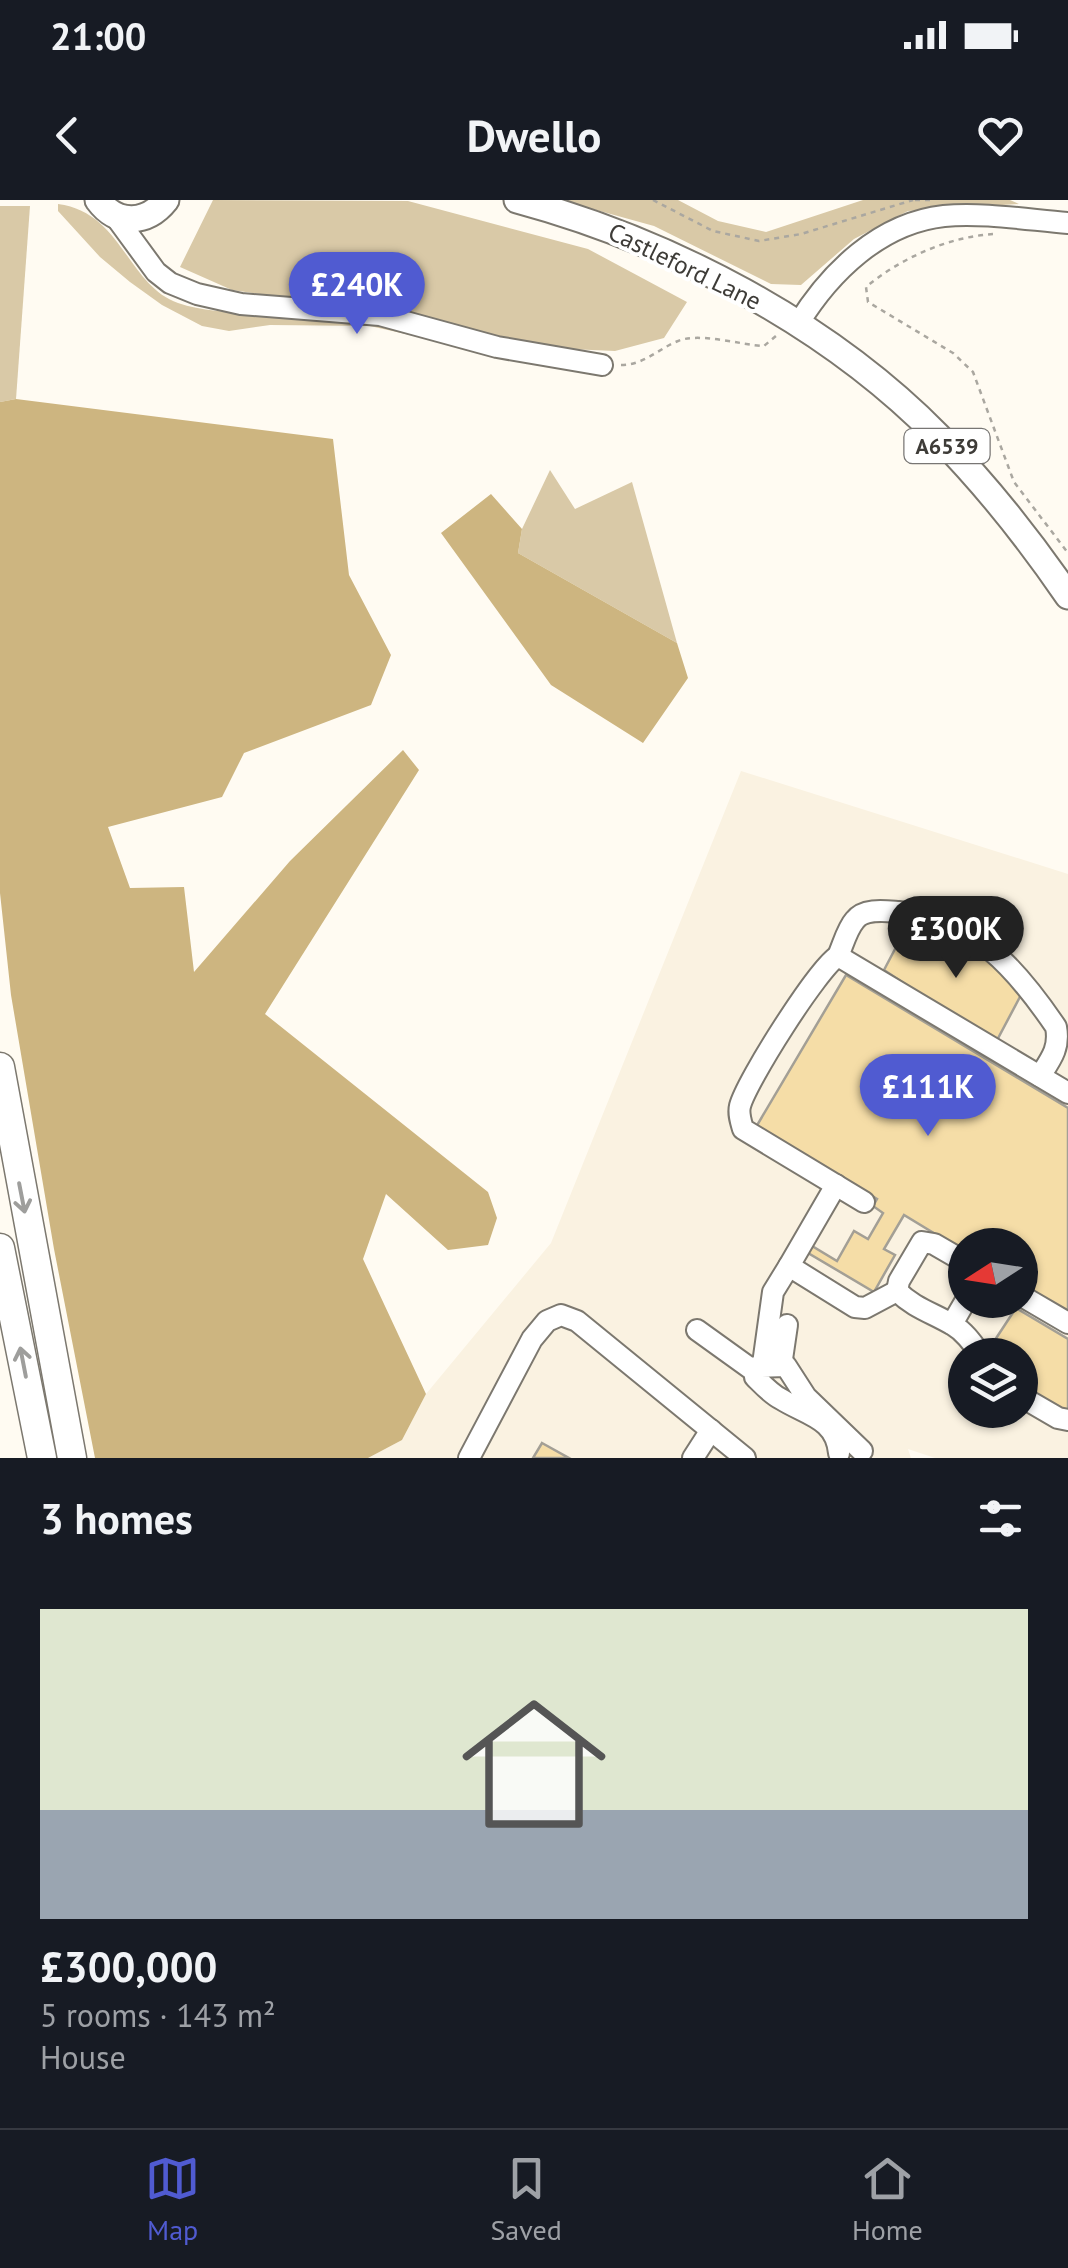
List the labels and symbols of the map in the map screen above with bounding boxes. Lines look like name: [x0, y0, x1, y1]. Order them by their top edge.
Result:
street label: Castleford Lane: [603, 215, 767, 317]
pin: £240K: [287, 252, 427, 337]
road number: A6539: [904, 429, 990, 463]
pin: £300K: [886, 896, 1026, 981]
pin: £111K: [858, 1054, 998, 1139]
one-way arrow: [13, 1181, 32, 1214]
north arrow: [948, 1228, 1038, 1318]
one-way arrow: [12, 1347, 31, 1379]

